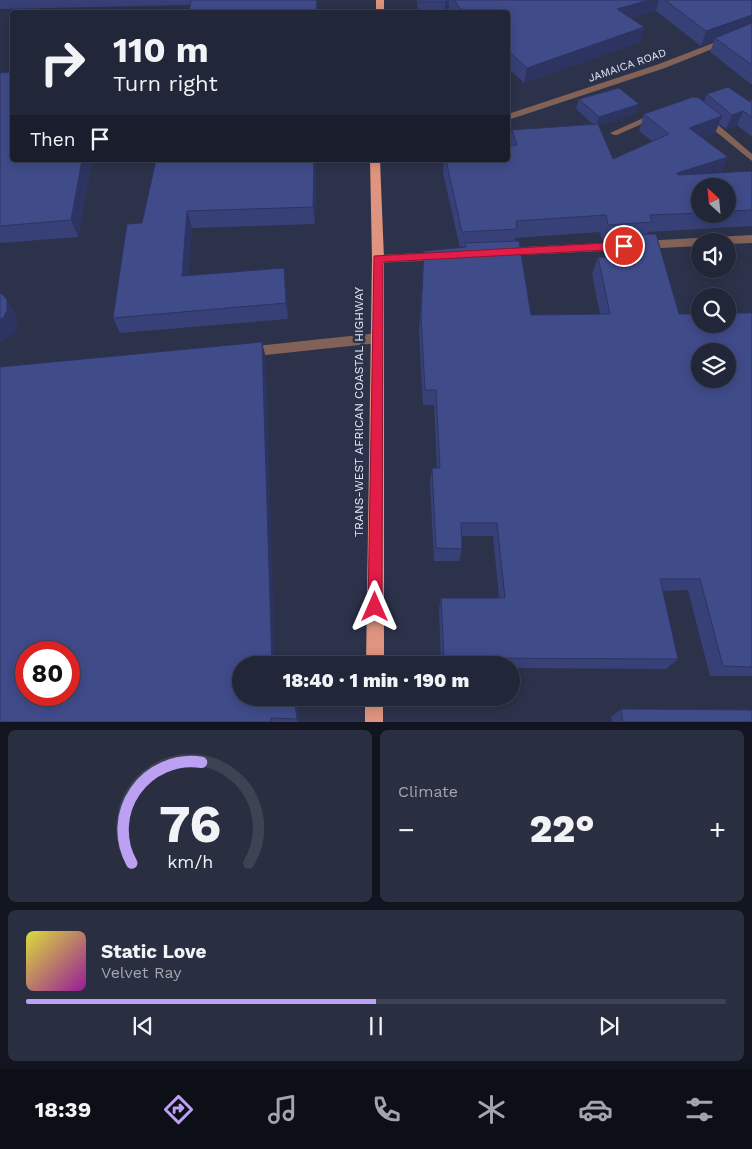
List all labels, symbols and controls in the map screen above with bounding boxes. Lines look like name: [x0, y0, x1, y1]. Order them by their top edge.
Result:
text: 110 m: [113, 29, 209, 71]
icon: right: [30, 30, 95, 95]
street label: JAMAICA ROAD: [586, 46, 668, 85]
text: Turn right: [113, 71, 218, 96]
icon: arrive: [86, 125, 114, 153]
text: Then: [30, 128, 76, 151]
north arrow: [691, 178, 736, 222]
map controls: [691, 178, 736, 388]
pin: [603, 225, 645, 267]
icon: arrive: [610, 232, 638, 260]
button: sound: [691, 233, 736, 278]
street label: TRANS-WEST AFRICAN COASTAL HIGHWAY: [352, 287, 366, 537]
button: search: [691, 288, 736, 333]
button: layers: [691, 343, 736, 388]
position arrow: [348, 580, 400, 632]
speed limit sign: 80: [15, 641, 80, 706]
text: 18:40 · 1 min · 190 m: [283, 669, 469, 692]
text: Climate: [398, 782, 458, 801]
text: 76: [159, 794, 221, 855]
text: 22°: [530, 807, 594, 851]
text: −: [398, 813, 415, 846]
text: +: [709, 813, 726, 846]
text: km/h: [167, 851, 213, 872]
text: Static Love: [101, 940, 206, 963]
text: Velvet Ray: [101, 963, 181, 982]
icon: previous: [129, 1012, 157, 1040]
icon: pause: [362, 1012, 390, 1040]
icon: next: [595, 1012, 623, 1040]
icon: directions: [161, 1092, 196, 1127]
icon: music: [265, 1092, 300, 1127]
icon: phone: [369, 1092, 404, 1127]
icon: climate: [474, 1092, 509, 1127]
icon: car: [578, 1092, 613, 1127]
icon: filters: [682, 1092, 717, 1127]
text: 18:39: [35, 1097, 91, 1122]

